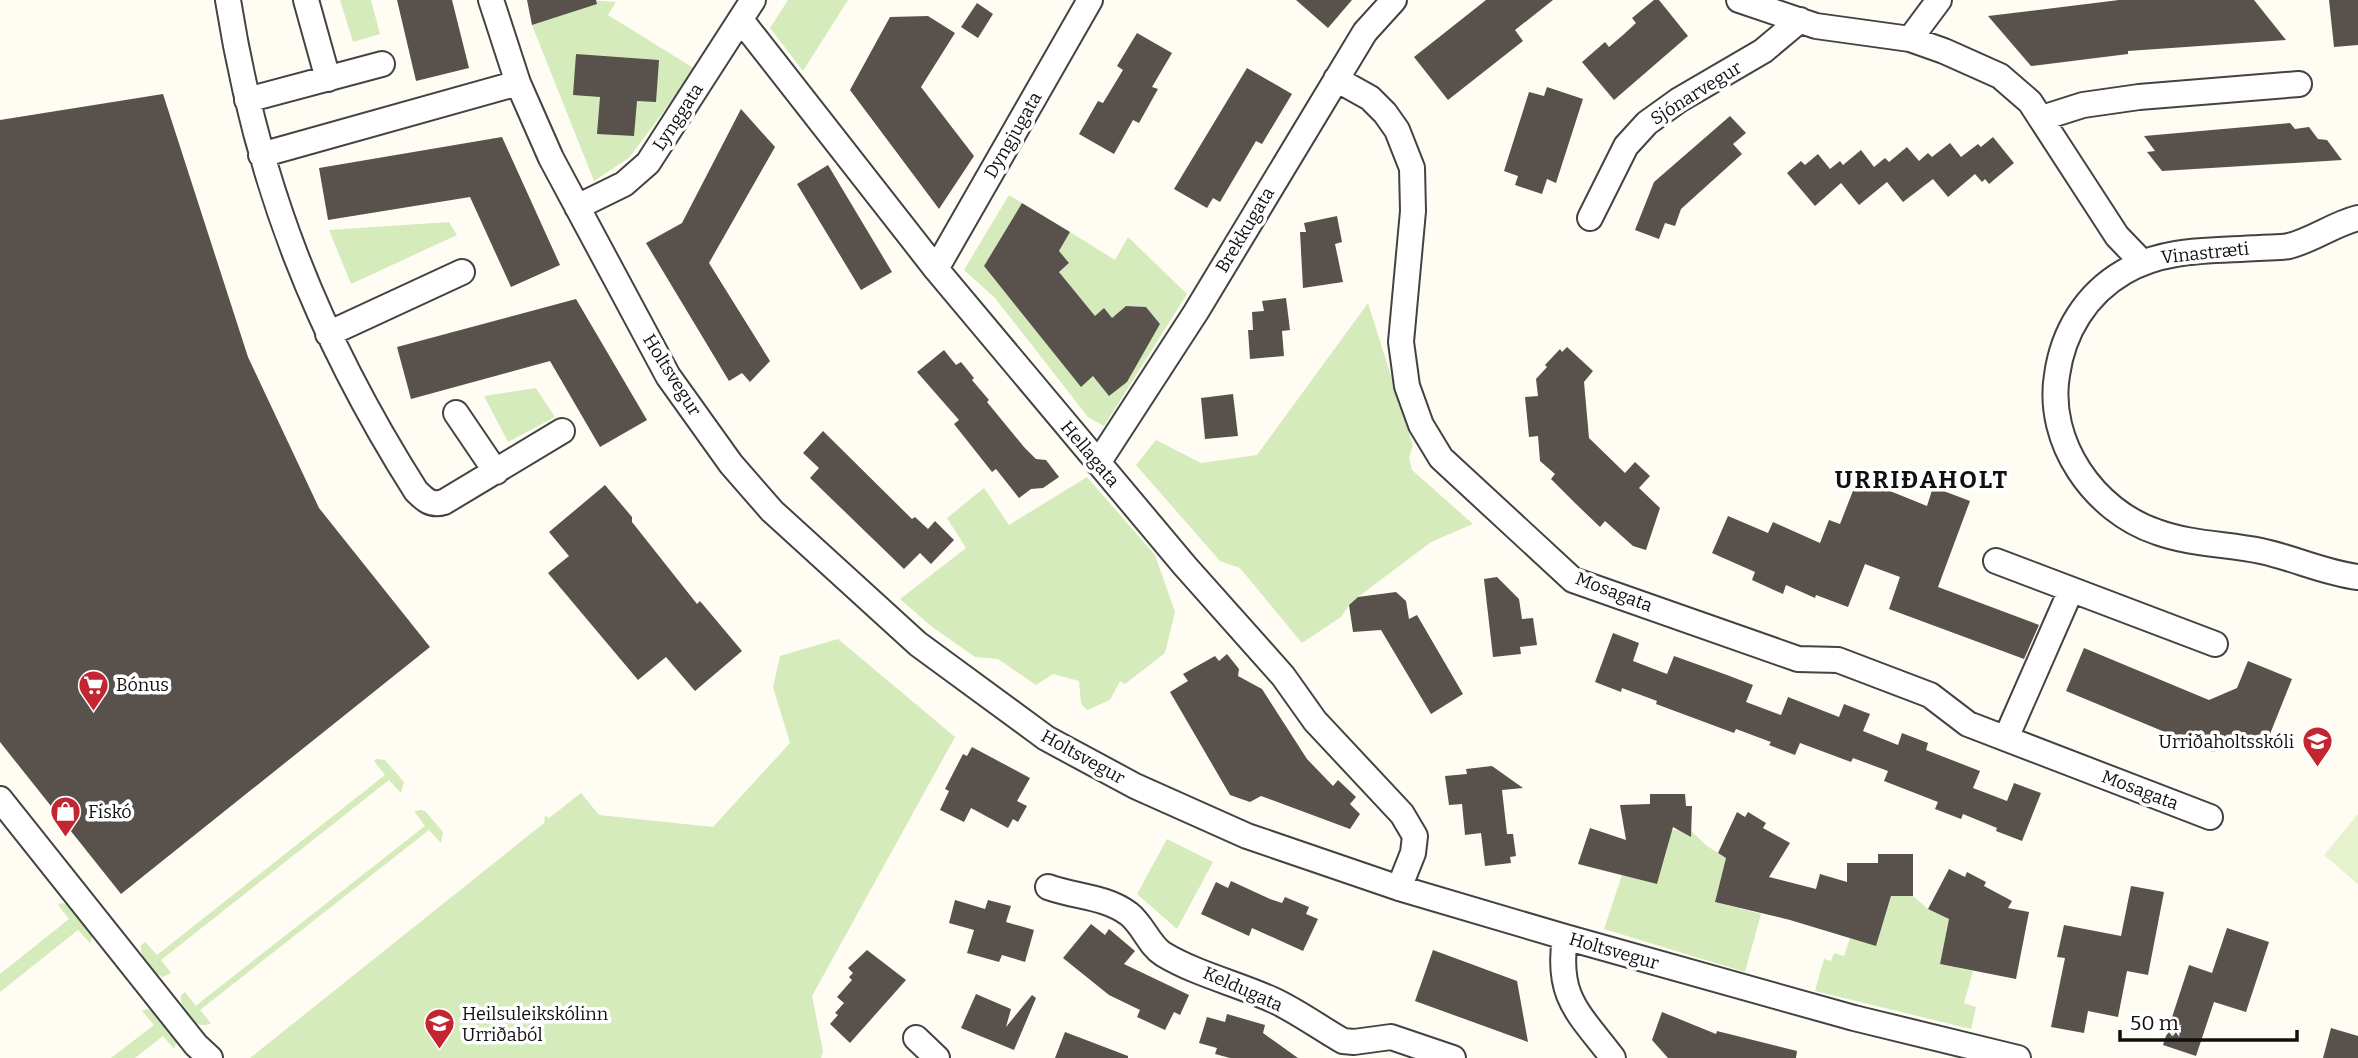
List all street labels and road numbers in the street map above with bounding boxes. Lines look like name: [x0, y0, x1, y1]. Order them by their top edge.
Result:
street label: Sjónarvegur: [1646, 56, 1746, 130]
street label: Lynggata: [648, 79, 708, 155]
street label: Dyngjugata: [979, 88, 1047, 182]
street label: Brekkugata: [1211, 183, 1279, 277]
street label: Vinastræti: [2160, 237, 2250, 269]
street label: Holtsvegur: [638, 330, 706, 420]
street label: Hellagata: [1056, 416, 1124, 492]
street label: Mosagata: [1573, 567, 1656, 617]
street label: Holtsvegur: [1037, 725, 1129, 789]
street label: Mosagata: [2099, 765, 2182, 815]
street label: Holtsvegur: [1567, 928, 1661, 974]
street label: Keldugata: [1200, 962, 1286, 1016]

